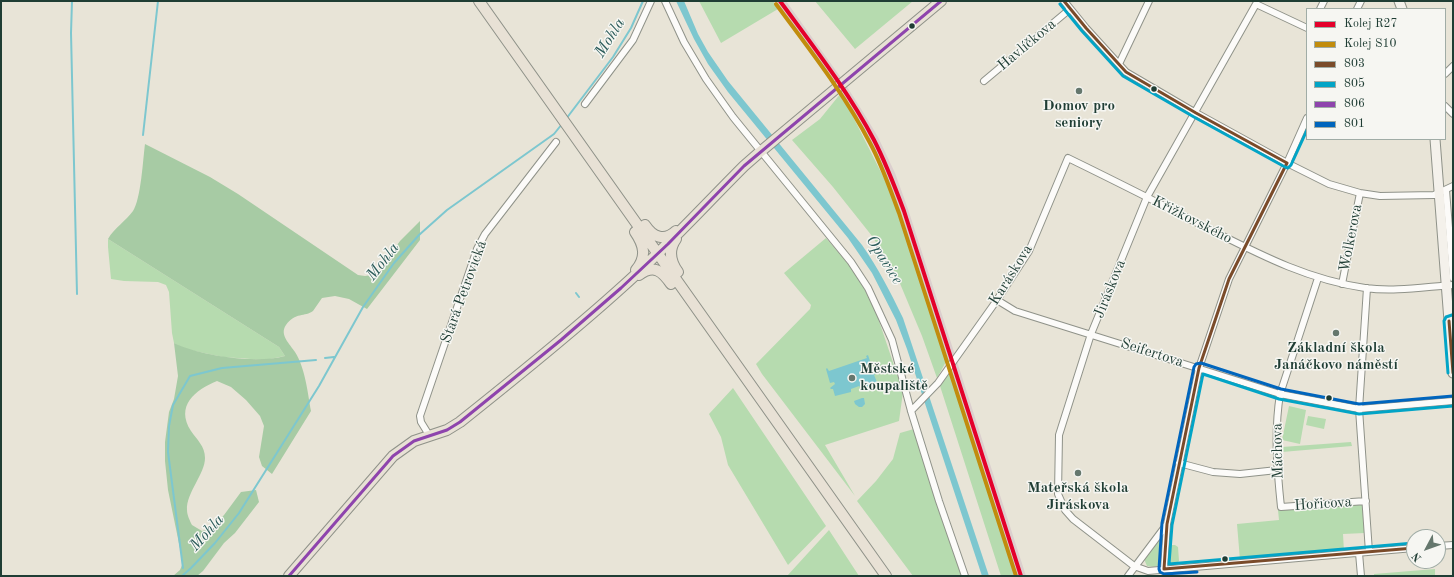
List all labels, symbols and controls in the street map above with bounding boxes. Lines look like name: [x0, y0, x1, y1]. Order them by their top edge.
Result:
legend: [1306, 8, 1446, 140]
water label: Mohla: [590, 15, 630, 61]
street label: Havlíčkova: [994, 15, 1060, 75]
text: Kolej R27: [1344, 18, 1398, 30]
unlabelled marker: [907, 21, 917, 31]
text: Kolej S10: [1344, 38, 1396, 50]
text: 803: [1344, 58, 1365, 70]
text: 805: [1344, 78, 1365, 90]
unlabelled marker: [1149, 84, 1159, 94]
marker: Domov pro seniory: [1074, 86, 1084, 96]
place label: Domov pro seniory: [1043, 97, 1115, 132]
text: 806: [1344, 98, 1365, 110]
text: 801: [1344, 118, 1365, 130]
street label: Křižkovského: [1149, 192, 1235, 248]
street label: Wolkerova: [1336, 203, 1366, 273]
water label: Opavice: [861, 232, 907, 288]
street label: Stará Petrovická: [437, 238, 491, 346]
water label: Mohla: [362, 239, 404, 285]
street label: Karáskova: [985, 241, 1037, 309]
street label: Jiráskova: [1090, 257, 1130, 321]
marker: Základní škola Janáčkovo náměstí: [1331, 328, 1341, 338]
street label: Seifertova: [1118, 334, 1186, 372]
place label: Základní škola Janáčkovo náměstí: [1274, 339, 1398, 374]
place label: Městské koupaliště: [860, 360, 928, 395]
marker: Městské koupaliště: [847, 373, 857, 383]
unlabelled marker: [1324, 393, 1334, 403]
street label: Máchova: [1269, 423, 1287, 479]
marker: Mateřská škola Jiráskova: [1073, 468, 1083, 478]
place label: Mateřská škola Jiráskova: [1027, 479, 1129, 514]
street label: Hořicova: [1294, 493, 1352, 515]
water label: Mohla: [185, 511, 229, 555]
north arrow: [1406, 529, 1446, 569]
text: N: [1410, 550, 1424, 563]
unlabelled marker: [1220, 554, 1230, 564]

